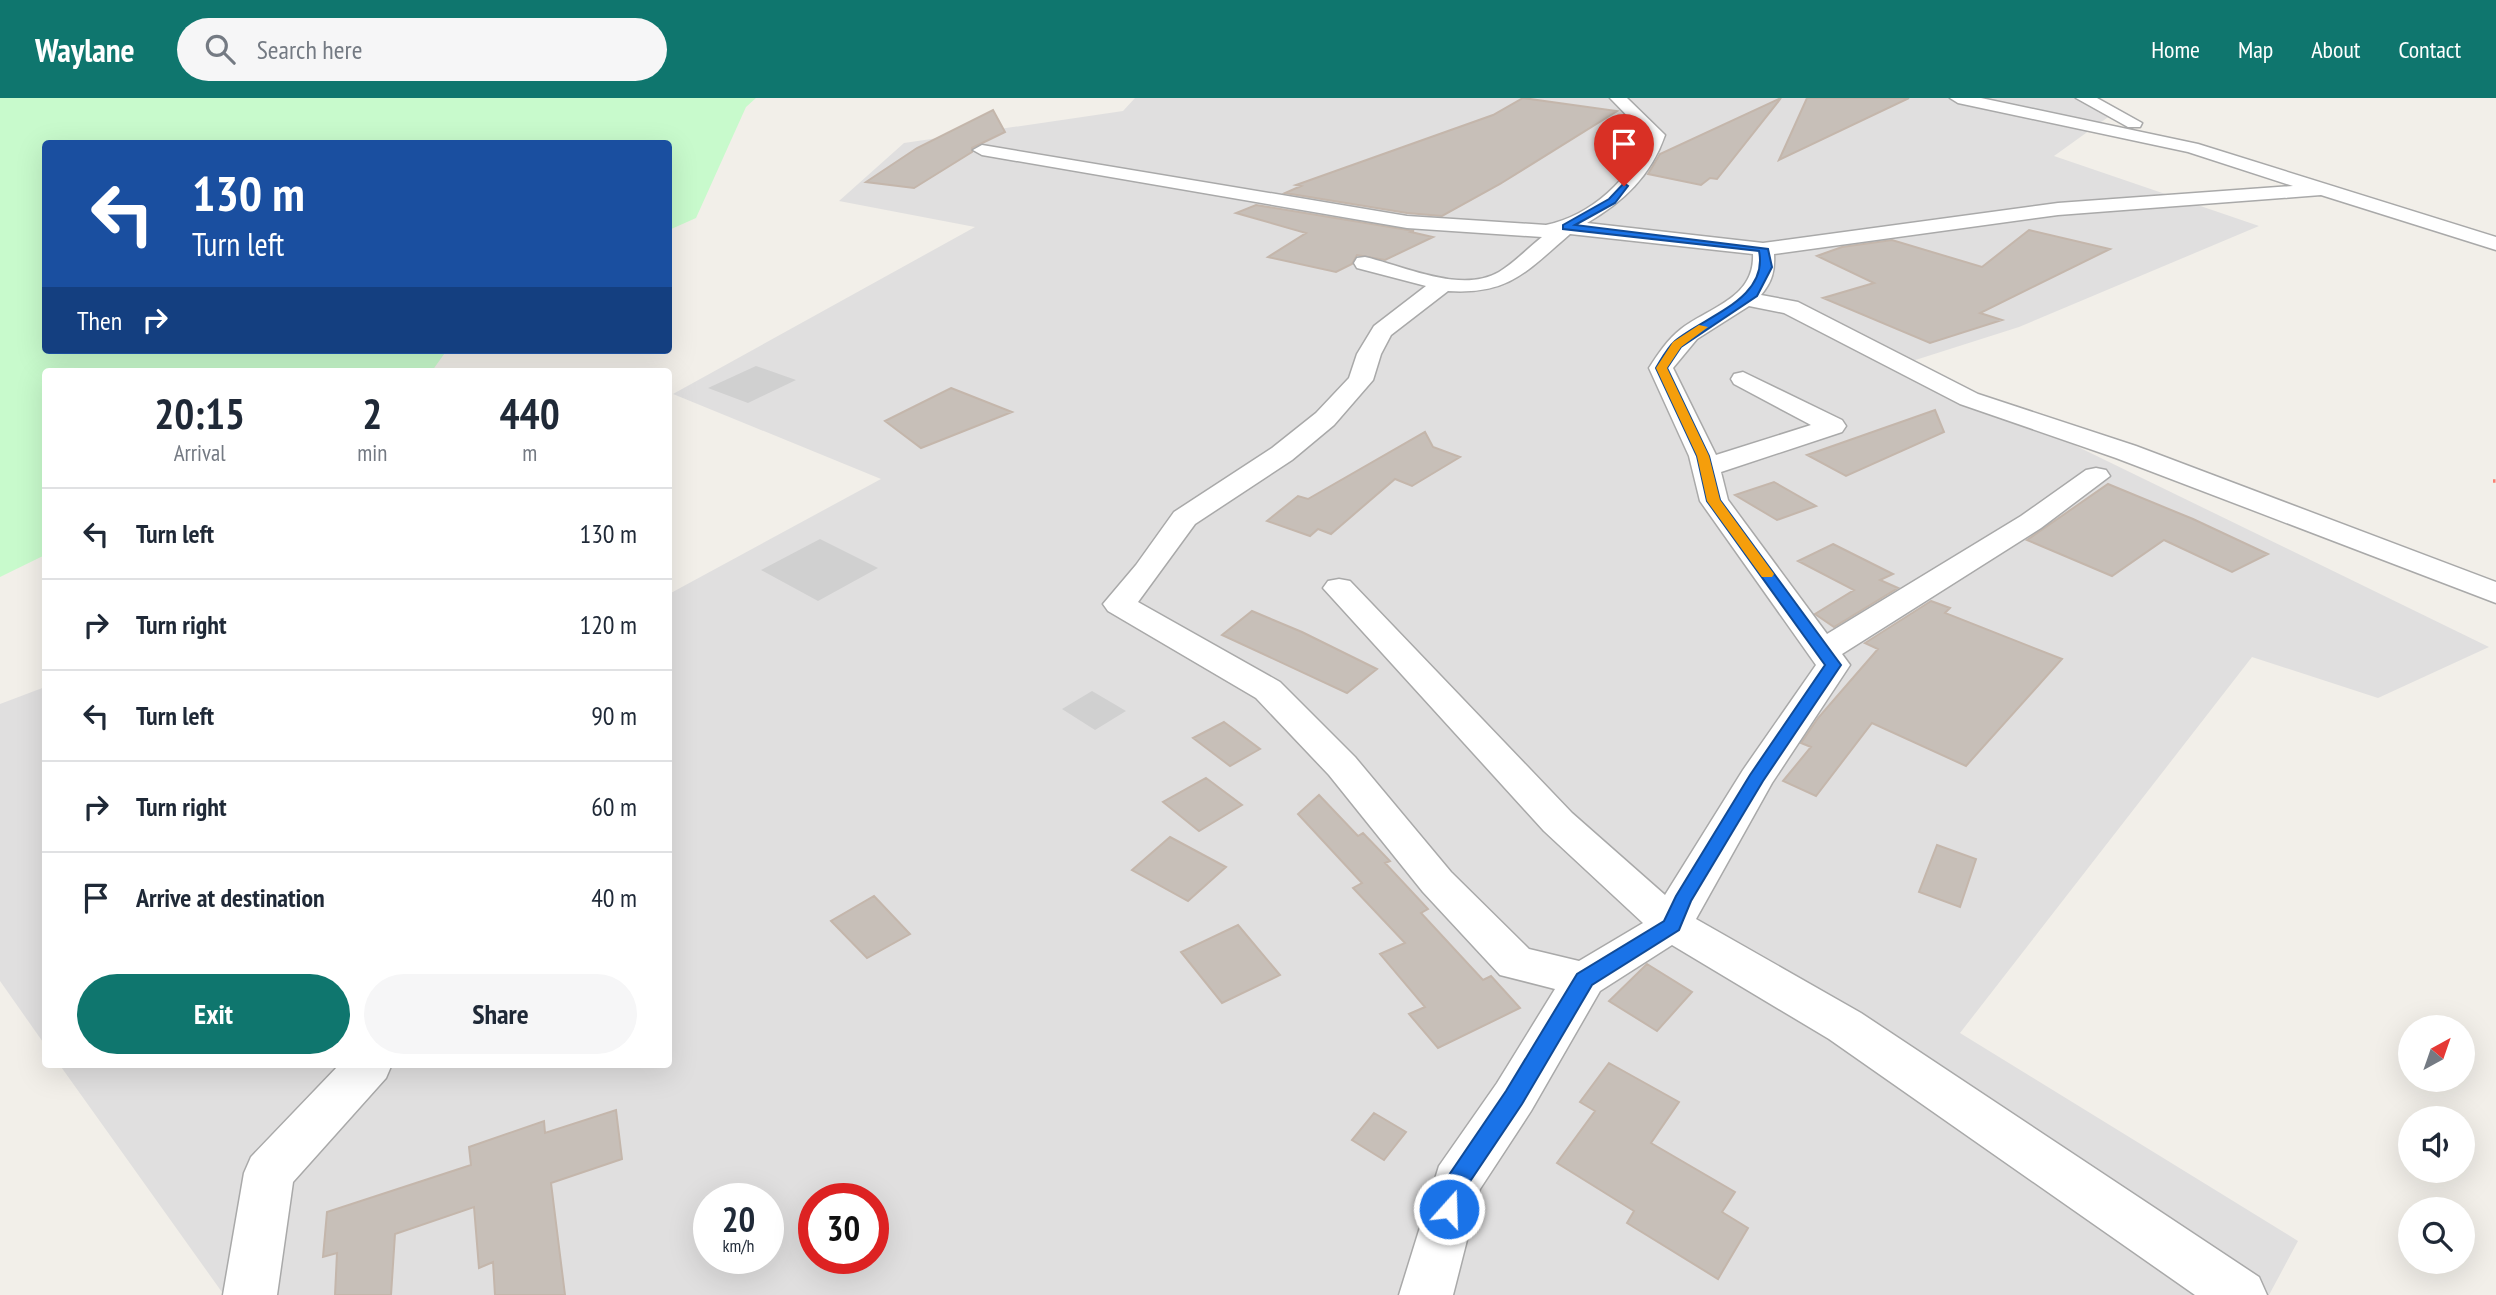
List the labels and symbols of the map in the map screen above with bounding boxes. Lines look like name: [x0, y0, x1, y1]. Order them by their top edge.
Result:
pin: [1594, 114, 1654, 186]
north arrow: [2398, 1015, 2474, 1092]
position arrow: [1412, 1172, 1486, 1246]
speed limit sign: 30: [798, 1183, 889, 1274]

